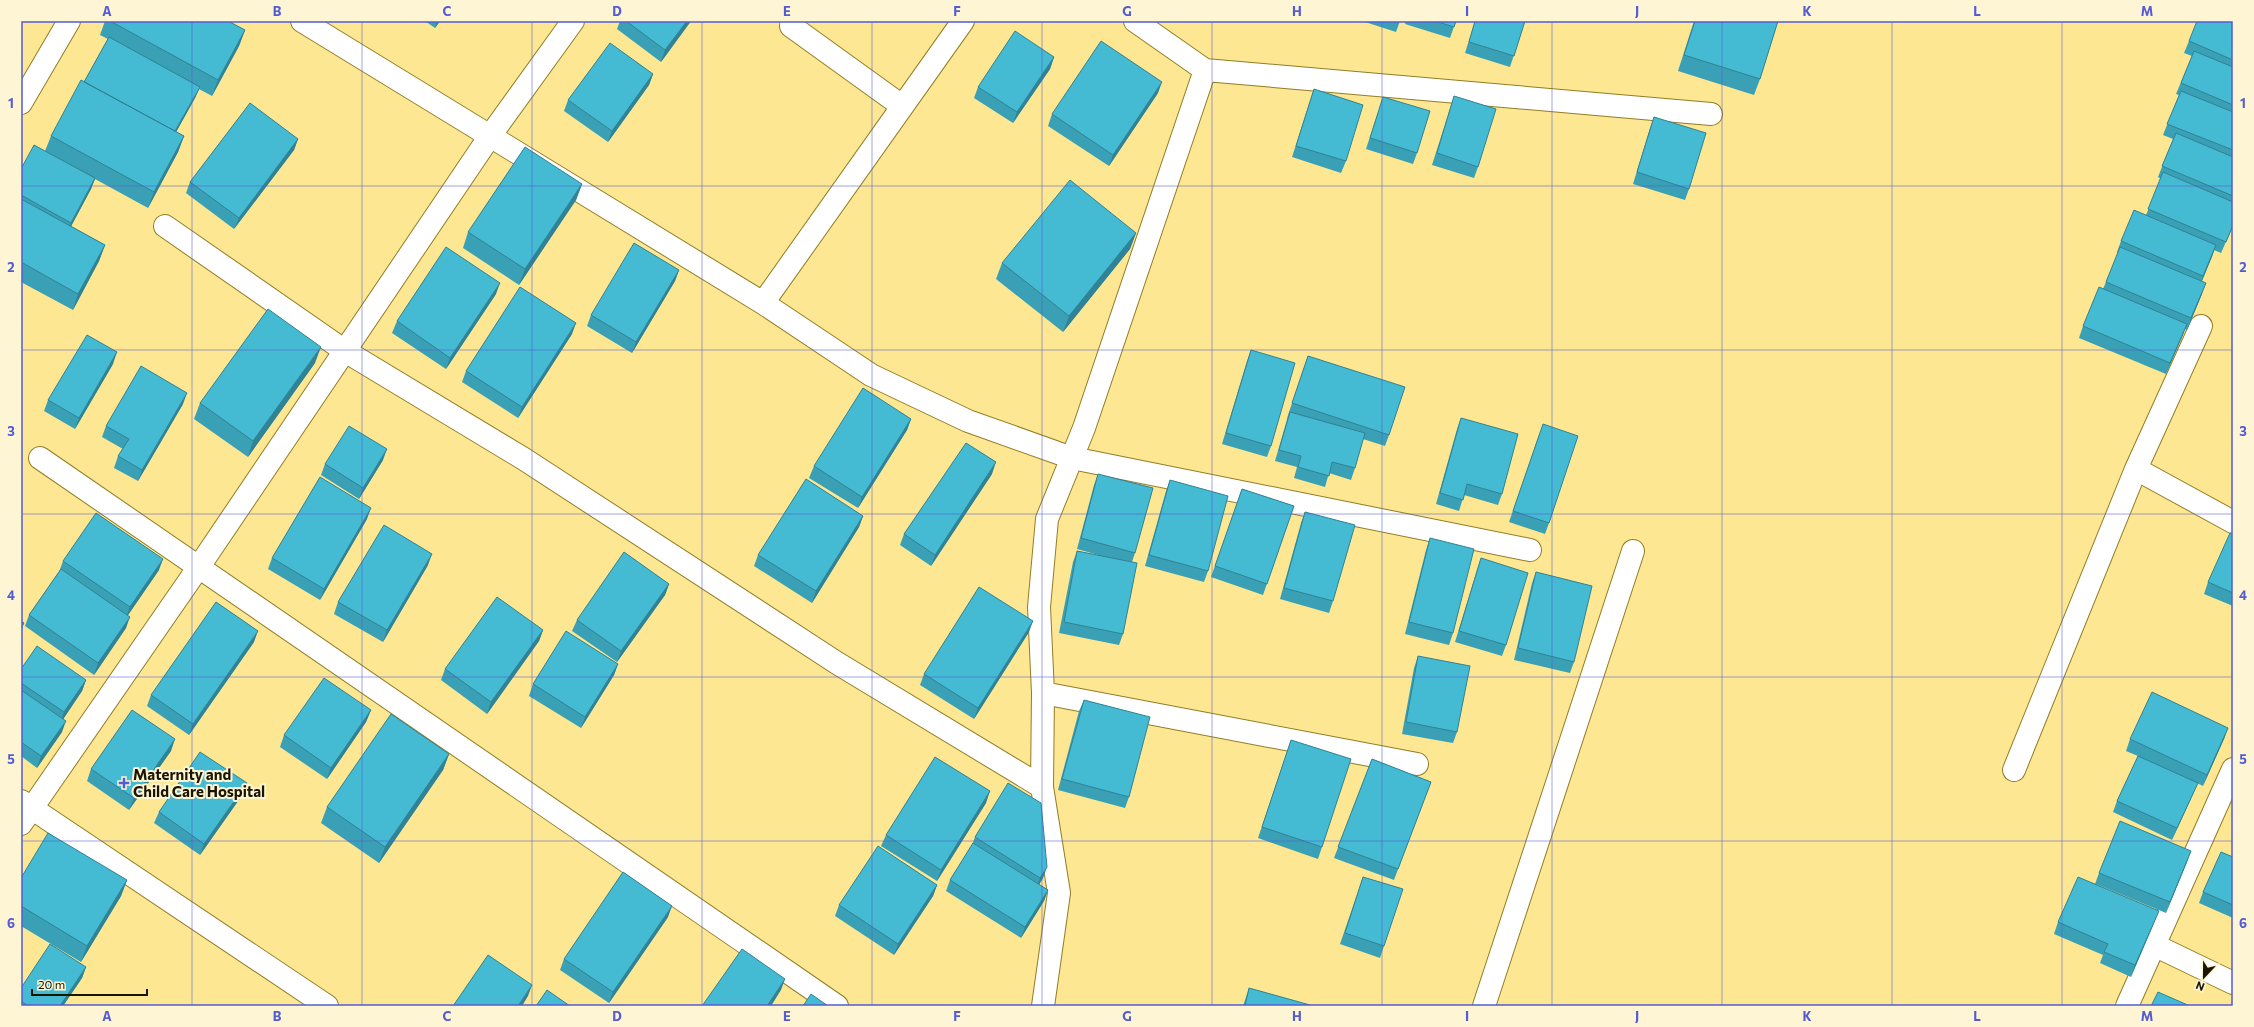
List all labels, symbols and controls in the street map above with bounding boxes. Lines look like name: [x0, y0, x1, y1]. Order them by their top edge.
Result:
text: A: [102, 3, 112, 19]
text: B: [273, 3, 282, 19]
text: C: [443, 3, 452, 19]
text: D: [612, 3, 622, 19]
text: E: [783, 3, 791, 19]
text: F: [953, 3, 961, 19]
text: G: [1122, 3, 1132, 19]
text: H: [1292, 3, 1302, 19]
text: I: [1465, 3, 1469, 19]
text: J: [1635, 3, 1639, 19]
text: K: [1802, 3, 1812, 19]
text: L: [1973, 3, 1981, 19]
text: M: [2141, 3, 2153, 19]
text: 1: [8, 95, 14, 111]
text: 1: [2240, 95, 2246, 111]
text: 2: [7, 259, 15, 275]
text: 2: [2239, 259, 2247, 275]
text: 3: [7, 423, 15, 439]
text: 3: [2239, 423, 2247, 439]
text: 4: [7, 587, 15, 603]
text: 4: [2239, 587, 2247, 603]
text: 5: [7, 751, 15, 767]
text: 5: [2239, 751, 2247, 767]
place label: Maternity and Child Care Hospital: [133, 765, 265, 800]
marker: Maternity and Child Care Hospital: [118, 777, 130, 789]
text: 6: [7, 915, 15, 931]
text: 6: [2239, 915, 2247, 931]
north arrow: [2184, 957, 2224, 997]
scale bar: [32, 971, 147, 997]
text: 20 m: [38, 977, 65, 991]
text: N: [2194, 979, 2206, 994]
text: A: [102, 1008, 112, 1024]
text: B: [273, 1008, 282, 1024]
text: C: [443, 1008, 452, 1024]
text: D: [612, 1008, 622, 1024]
text: E: [783, 1008, 791, 1024]
text: F: [953, 1008, 961, 1024]
text: G: [1122, 1008, 1132, 1024]
text: H: [1292, 1008, 1302, 1024]
text: I: [1465, 1008, 1469, 1024]
text: J: [1635, 1008, 1639, 1024]
text: K: [1802, 1008, 1812, 1024]
text: L: [1973, 1008, 1981, 1024]
text: M: [2141, 1008, 2153, 1024]

